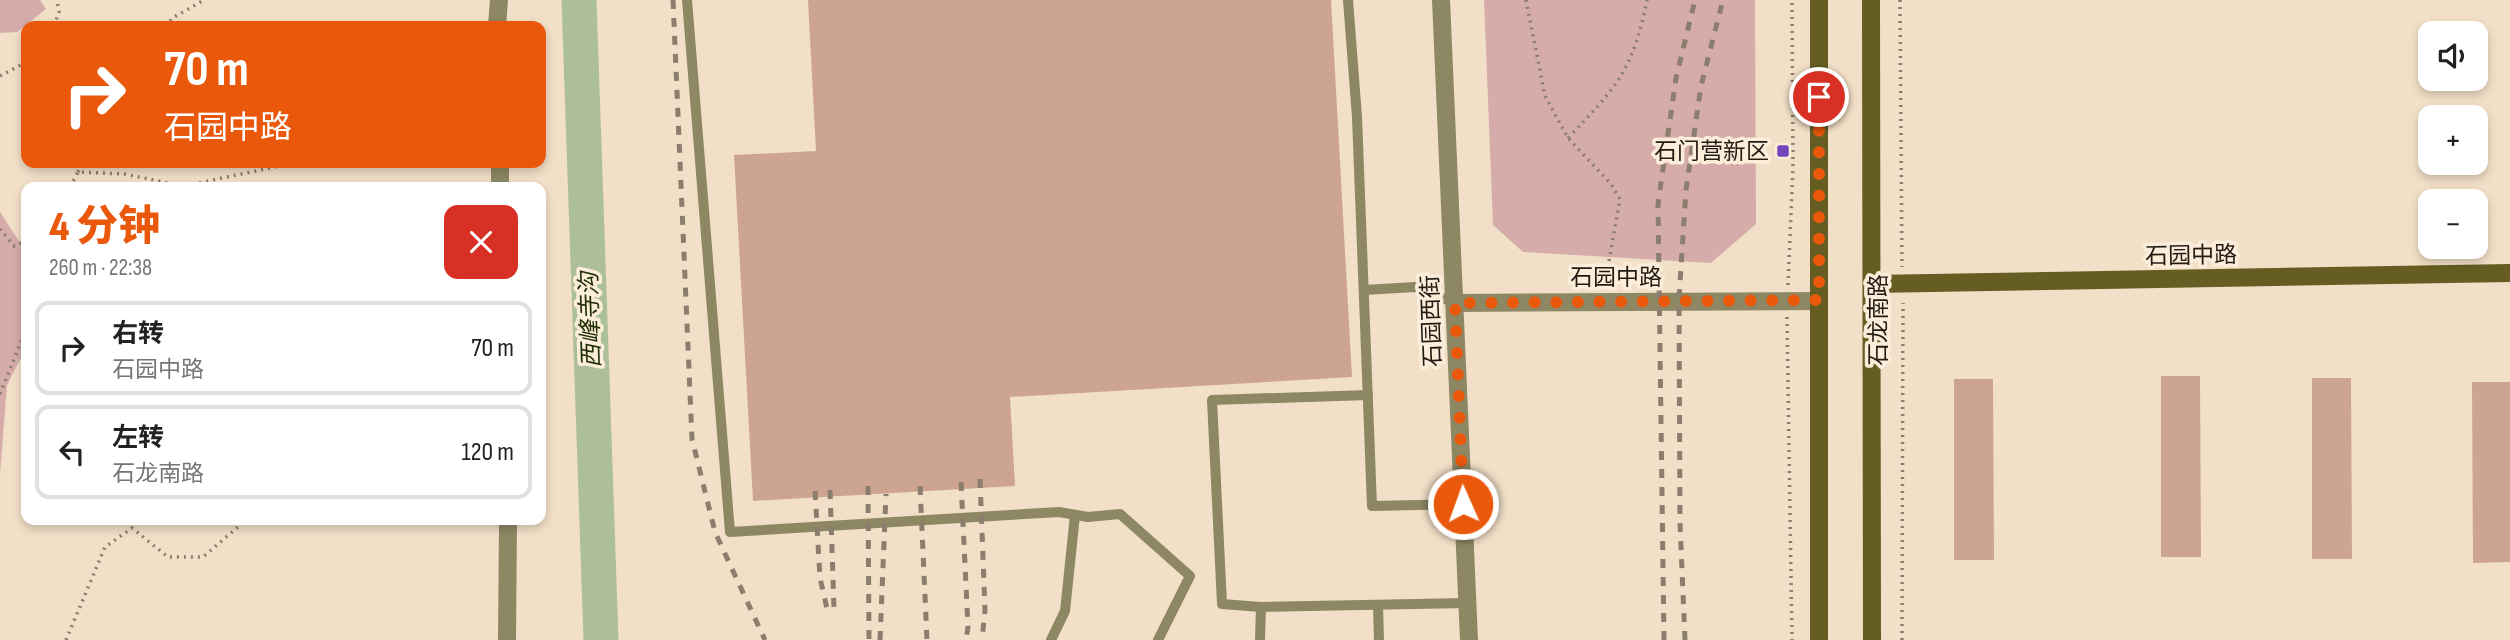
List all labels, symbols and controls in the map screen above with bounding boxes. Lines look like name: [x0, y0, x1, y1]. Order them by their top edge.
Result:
map controls: [2418, 21, 2488, 259]
button: sound: [2418, 21, 2488, 91]
text: 70 m: [164, 41, 249, 100]
icon: right: [49, 49, 140, 140]
pin: [1789, 67, 1849, 127]
icon: arrive: [1800, 78, 1838, 116]
button: +: [2418, 105, 2488, 175]
text: 石园中路: [164, 109, 292, 148]
place label: 石门营新区: [1654, 138, 1769, 166]
marker: 石门营新区: [1775, 143, 1791, 159]
button: −: [2418, 189, 2488, 259]
text: 4 分钟: [49, 202, 160, 253]
button: close: [444, 205, 518, 279]
street label: 石园中路: [2145, 241, 2237, 271]
text: 260 m · 22:38: [49, 254, 152, 282]
street label: 石园中路: [1570, 264, 1662, 292]
water label: 西峰寺沟: [574, 269, 607, 368]
street label: 石龙南路: [1865, 274, 1893, 366]
street label: 石园西街: [1416, 275, 1448, 367]
text: 右转: [112, 319, 164, 350]
icon: right: [53, 329, 91, 367]
text: 70 m: [471, 333, 514, 364]
text: 石园中路: [112, 356, 204, 384]
text: 左转: [112, 423, 164, 454]
icon: left: [53, 433, 91, 471]
text: 120 m: [461, 437, 514, 468]
text: 石龙南路: [112, 460, 204, 488]
position arrow: [1426, 467, 1500, 541]

